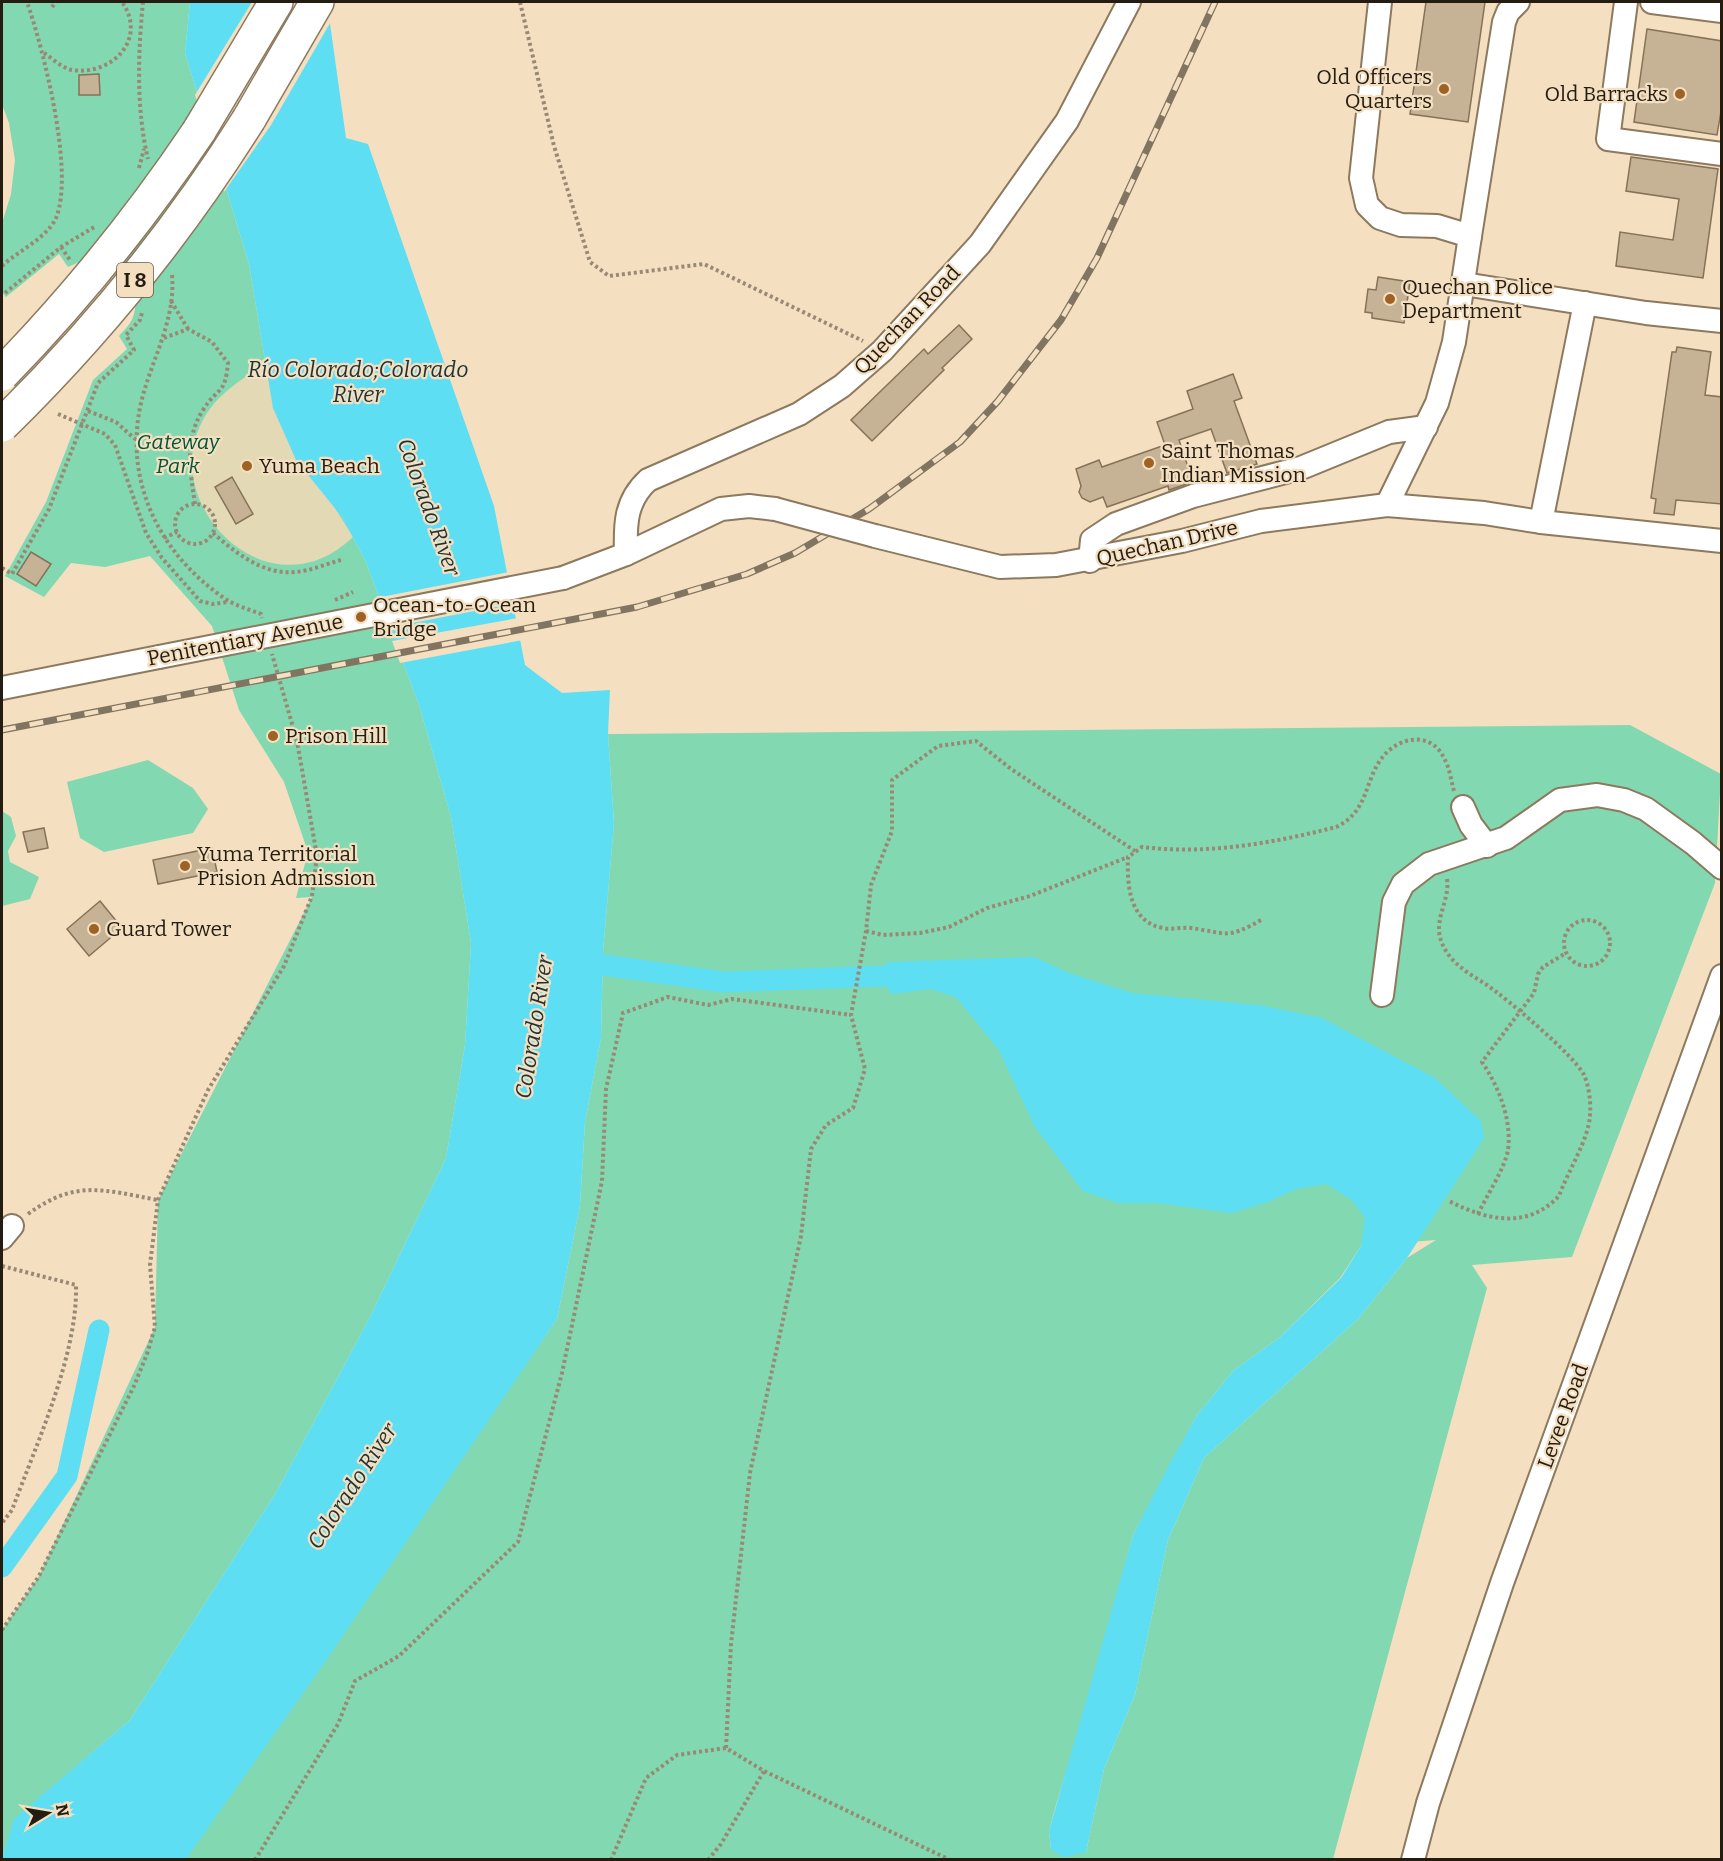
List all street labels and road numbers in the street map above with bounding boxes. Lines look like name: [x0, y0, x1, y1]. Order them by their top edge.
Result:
street label: Quechan Road: [848, 260, 966, 380]
road number: I 8: [117, 263, 153, 297]
street label: Quechan Drive: [1094, 514, 1240, 572]
street label: Penitentiary Avenue: [145, 608, 345, 672]
street label: Levee Road: [1532, 1360, 1594, 1472]

